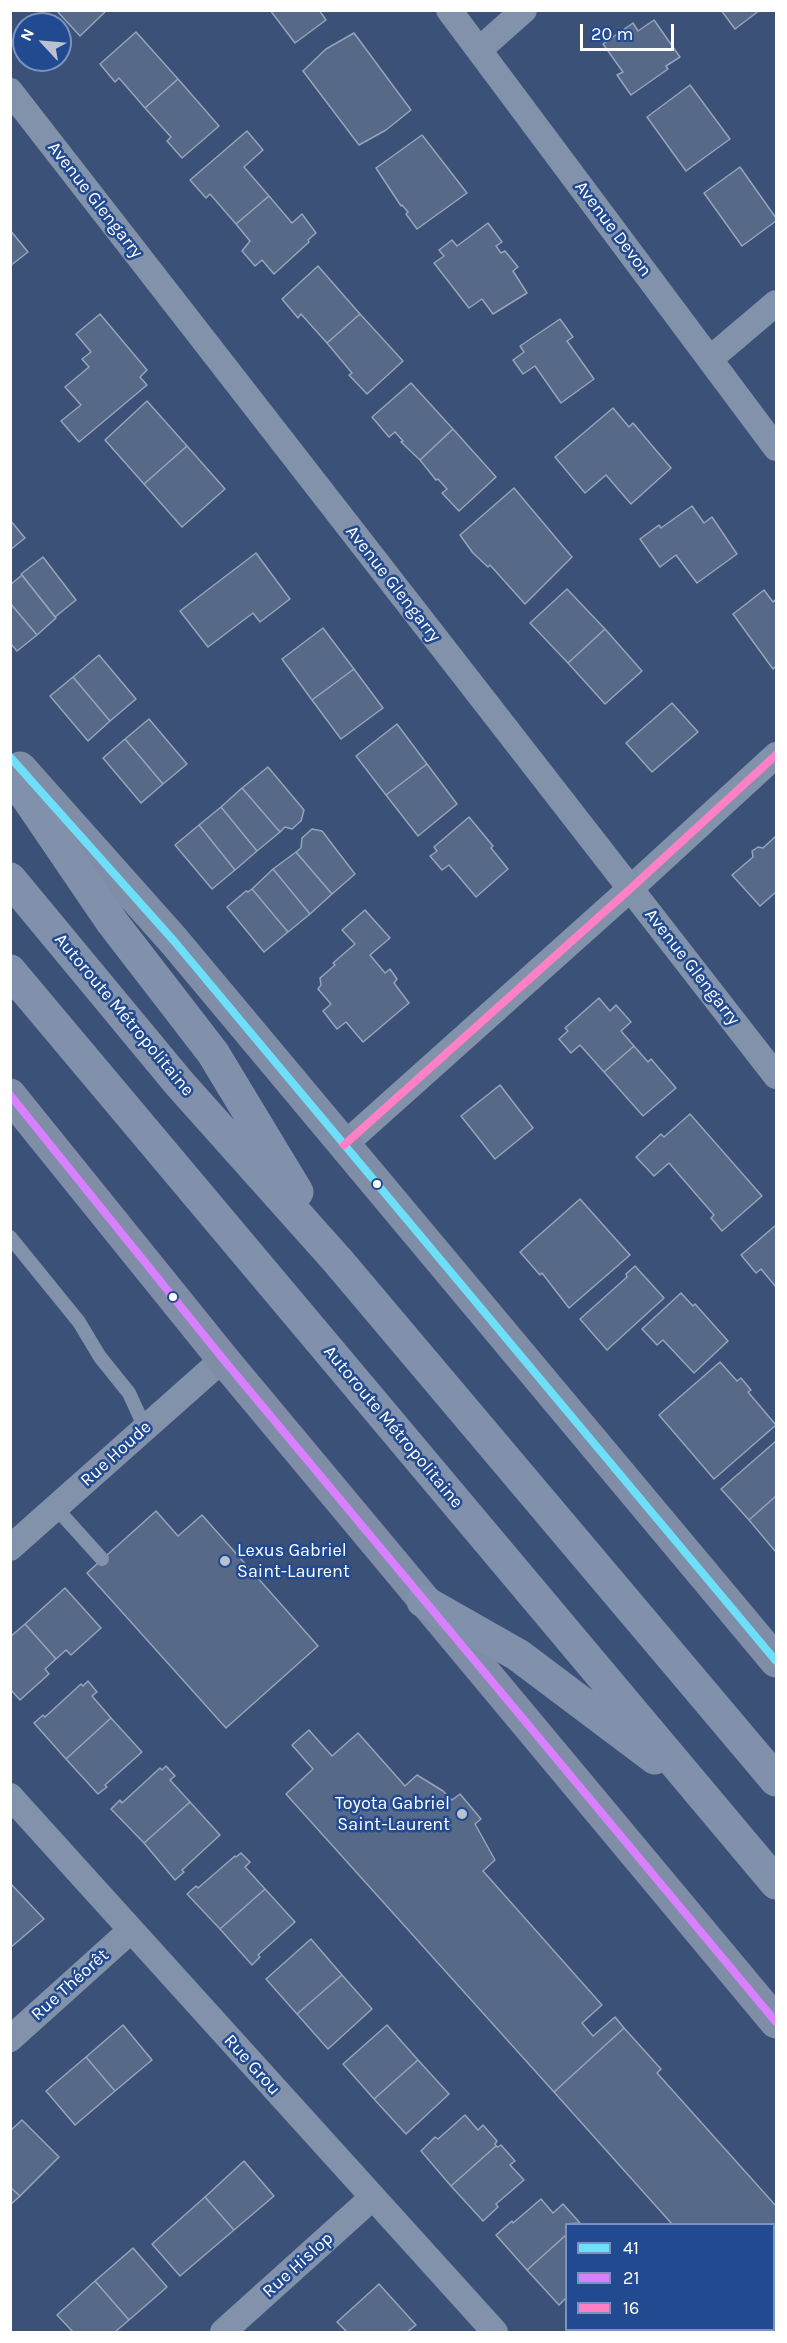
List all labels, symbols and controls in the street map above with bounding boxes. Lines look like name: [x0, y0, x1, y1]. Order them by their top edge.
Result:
north arrow: [12, 12, 72, 72]
scale bar: [583, 12, 678, 50]
text: 20 m: [591, 23, 633, 45]
text: N: [16, 25, 38, 44]
street label: Avenue Glengarry: [43, 138, 147, 262]
street label: Avenue Devon: [570, 177, 656, 281]
street label: Avenue Glengarry: [341, 522, 445, 646]
street label: Avenue Glengarry: [640, 905, 744, 1029]
street label: Autoroute Métropolitaine: [50, 929, 198, 1101]
unlabelled marker: [371, 1178, 383, 1190]
unlabelled marker: [167, 1291, 179, 1303]
street label: Autoroute Métropolitaine: [319, 1341, 467, 1513]
street label: Rue Houde: [76, 1416, 156, 1492]
place label: Lexus Gabriel Saint-Laurent: [237, 1540, 350, 1582]
marker: Lexus Gabriel Saint-Laurent: [218, 1554, 232, 1568]
place label: Toyota Gabriel Saint-Laurent: [335, 1793, 450, 1836]
marker: Toyota Gabriel Saint-Laurent: [455, 1807, 469, 1821]
street label: Rue Théorêt: [27, 1945, 113, 2025]
street label: Rue Grou: [219, 2030, 285, 2100]
legend: [565, 2223, 775, 2331]
street label: Rue Hislop: [258, 2228, 338, 2302]
text: 41: [623, 2237, 639, 2259]
text: 21: [623, 2267, 639, 2289]
text: 16: [623, 2297, 639, 2319]

